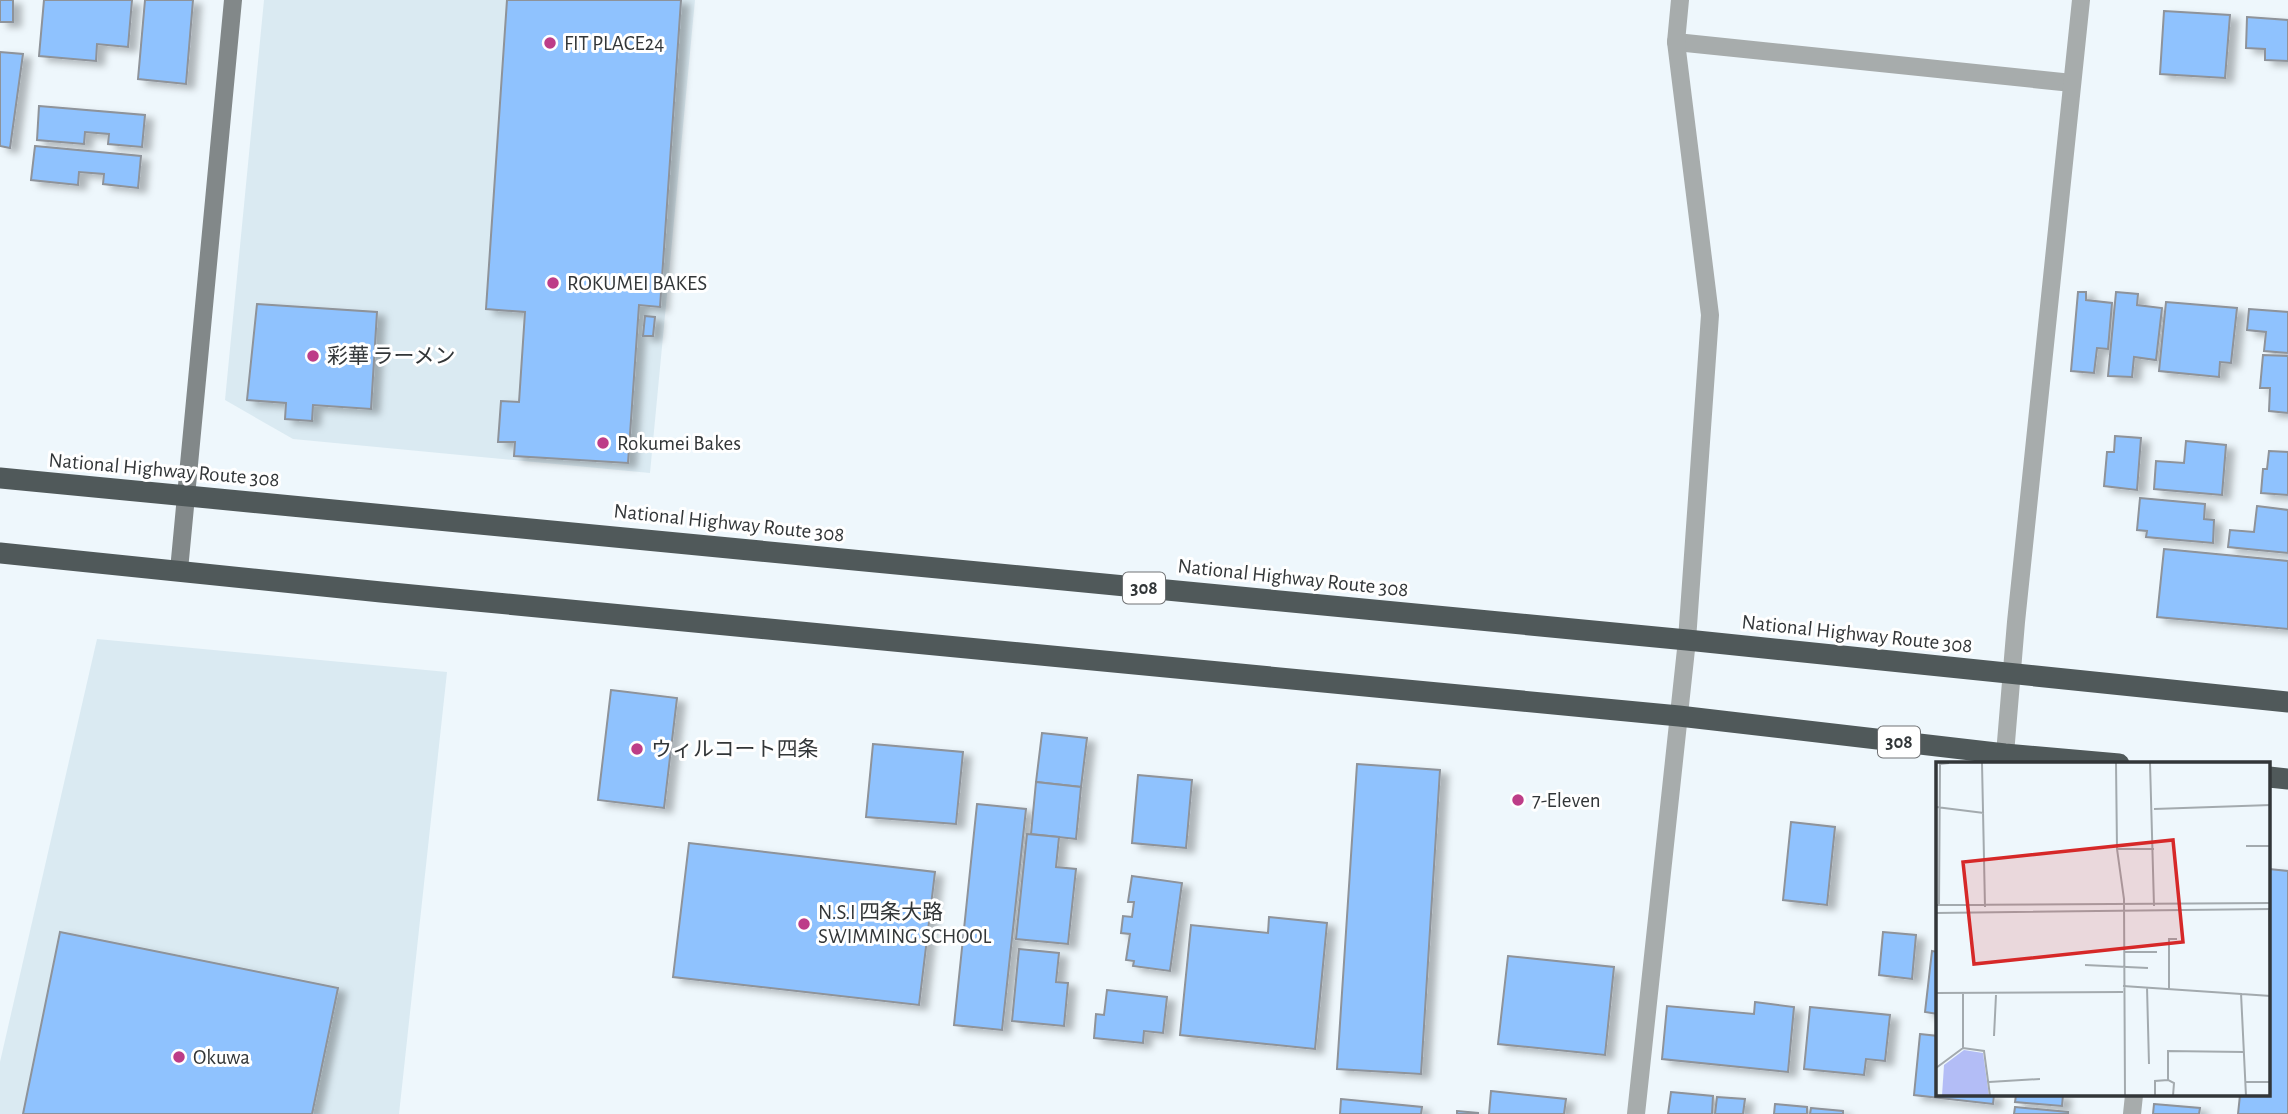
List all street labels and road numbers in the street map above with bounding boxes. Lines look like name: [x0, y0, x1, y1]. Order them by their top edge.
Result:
street label: National Highway Route 308: [48, 449, 280, 491]
street label: National Highway Route 308: [613, 500, 845, 546]
street label: National Highway Route 308: [1177, 555, 1409, 601]
road number: 308: [1123, 572, 1165, 604]
street label: National Highway Route 308: [1741, 611, 1973, 657]
road number: 308: [1878, 726, 1920, 758]

